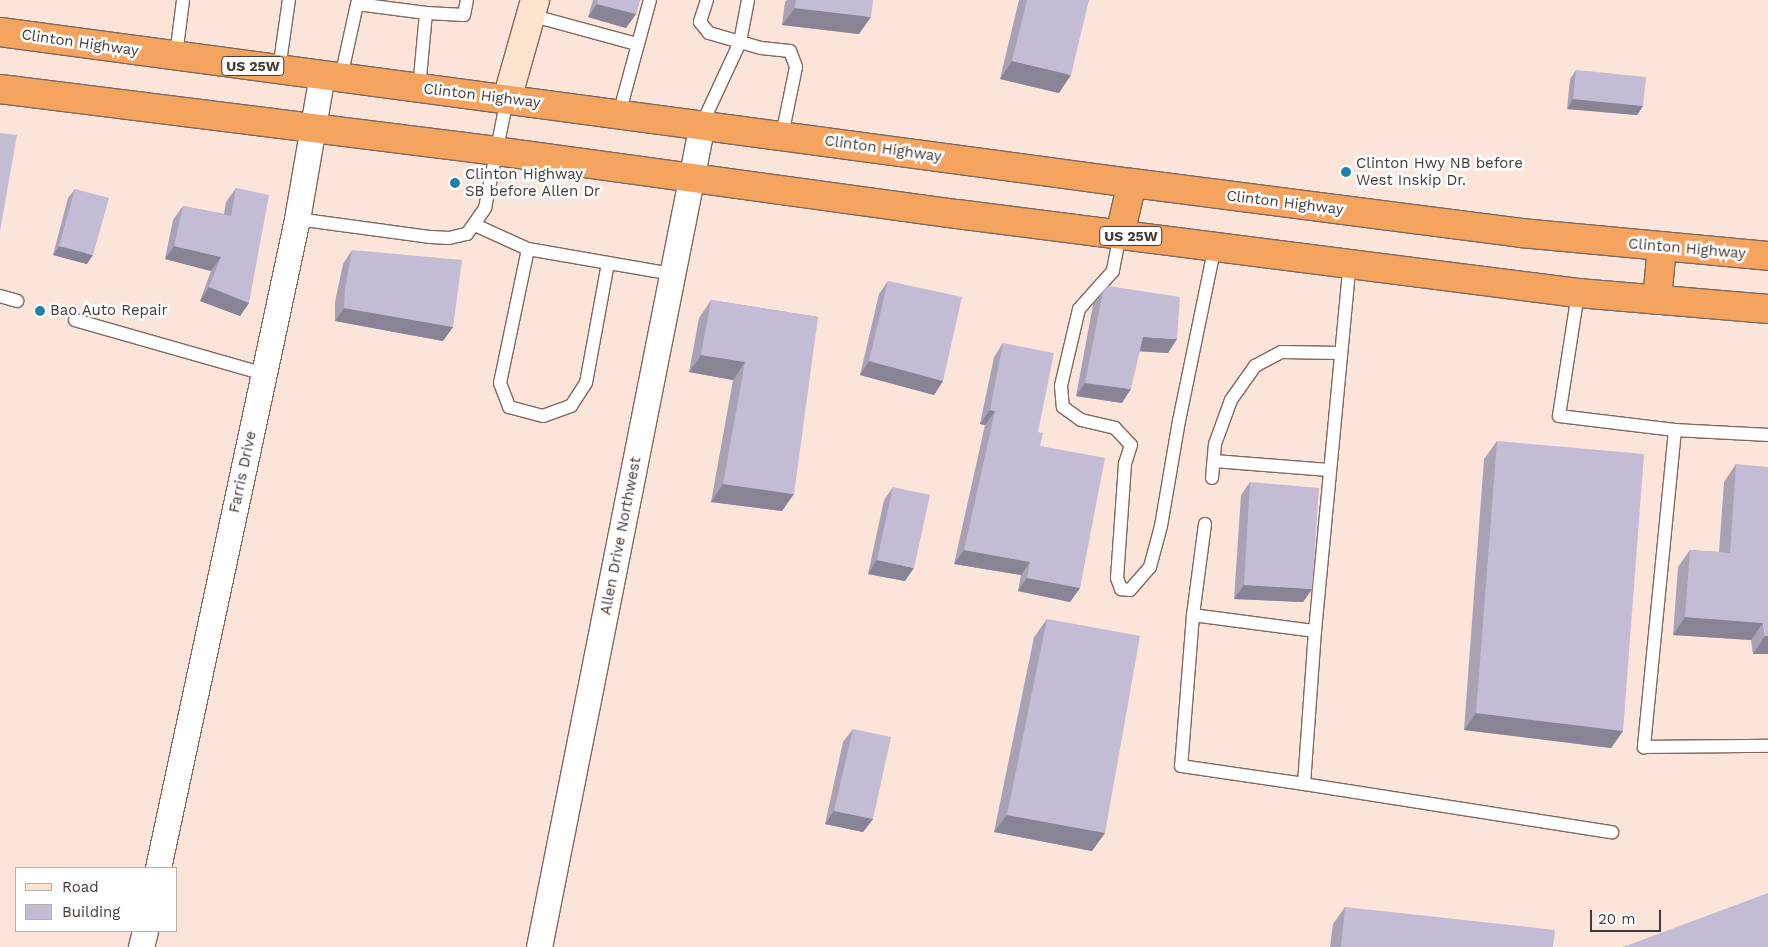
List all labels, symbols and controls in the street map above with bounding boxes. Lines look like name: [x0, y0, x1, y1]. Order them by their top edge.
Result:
street label: Clinton Highway: [20, 26, 140, 60]
road number: US 25W: [220, 54, 286, 78]
street label: Clinton Highway: [422, 80, 542, 112]
street label: Clinton Highway: [823, 132, 943, 166]
place label: Clinton Hwy NB before West Inskip Dr.: [1356, 154, 1523, 189]
place label: Clinton Highway SB before Allen Dr: [465, 165, 601, 200]
marker: Clinton Hwy NB before West Inskip Dr.: [1340, 166, 1352, 178]
marker: Clinton Highway SB before Allen Dr: [449, 177, 461, 189]
street label: Clinton Highway: [1225, 187, 1345, 219]
road number: US 25W: [1098, 225, 1164, 248]
street label: Clinton Highway: [1627, 235, 1747, 263]
place label: Bao Auto Repair: [50, 302, 168, 320]
marker: Bao Auto Repair: [34, 305, 46, 317]
street label: Farris Drive: [226, 429, 260, 515]
street label: Allen Drive Northwest: [597, 455, 645, 617]
legend: [15, 867, 178, 932]
text: Road: [62, 878, 99, 896]
scale bar: [1593, 900, 1664, 932]
text: Building: [62, 903, 120, 921]
text: 20 m: [1598, 910, 1636, 928]

